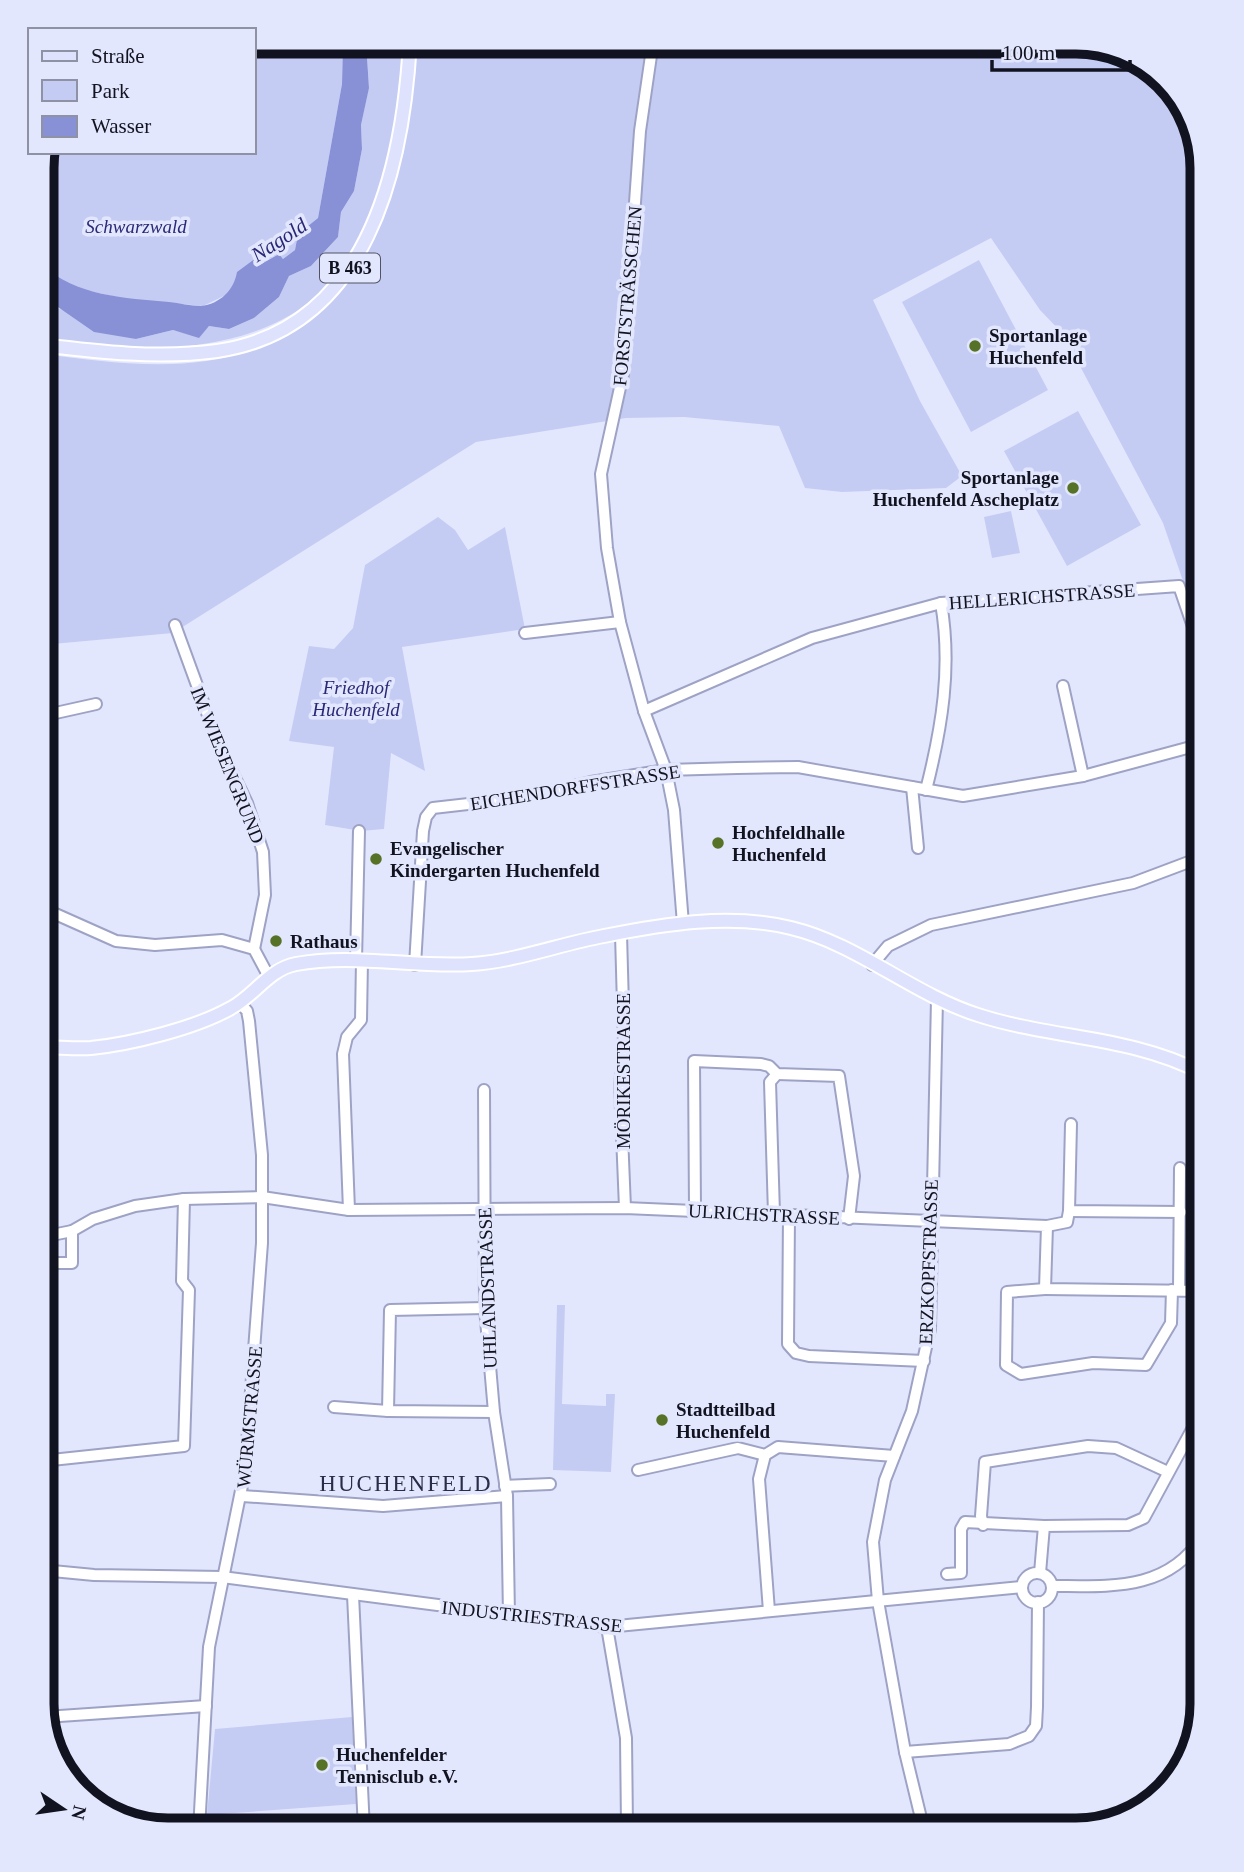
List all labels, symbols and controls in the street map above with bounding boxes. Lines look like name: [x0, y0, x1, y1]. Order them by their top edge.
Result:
legend: [28, 28, 256, 154]
scale bar: [992, 28, 1130, 72]
text: 100 m: [1002, 41, 1055, 65]
text: Straße: [91, 44, 145, 68]
text: Park: [91, 79, 130, 103]
text: Wasser: [91, 114, 151, 138]
street label: FORSTSTRÄSSCHEN: [609, 205, 646, 387]
water label: Nagold: [246, 213, 312, 267]
park label: Schwarzwald: [85, 216, 187, 237]
road number: B 463: [320, 254, 380, 282]
place label: Sportanlage Huchenfeld: [989, 325, 1087, 368]
marker: Sportanlage Huchenfeld: [967, 338, 983, 354]
place label: Sportanlage Huchenfeld Ascheplatz: [873, 467, 1060, 510]
marker: Sportanlage Huchenfeld Ascheplatz: [1065, 480, 1081, 496]
street label: HELLERICHSTRASSE: [948, 580, 1136, 613]
park label: Friedhof Huchenfeld: [311, 677, 400, 720]
street label: IM WIESENGRUND: [187, 684, 269, 847]
street label: EICHENDORFFSTRASSE: [469, 761, 682, 814]
place label: Hochfeldhalle Huchenfeld: [732, 822, 845, 865]
marker: Hochfeldhalle Huchenfeld: [710, 835, 726, 851]
place label: Evangelischer Kindergarten Huchenfeld: [390, 838, 600, 881]
marker: Evangelischer Kindergarten Huchenfeld: [368, 851, 384, 867]
place label: Rathaus: [290, 931, 358, 952]
marker: Rathaus: [268, 933, 284, 949]
street label: MÖRIKESTRASSE: [613, 993, 634, 1149]
street label: ERZKOPFSTRASSE: [915, 1179, 942, 1345]
street label: ULRICHSTRASSE: [688, 1200, 840, 1229]
street label: UHLANDSTRASSE: [474, 1207, 501, 1369]
street label: WÜRMSTRASSE: [233, 1345, 266, 1489]
place label: Stadtteilbad Huchenfeld: [676, 1399, 776, 1442]
marker: Stadtteilbad Huchenfeld: [654, 1412, 670, 1428]
district label: HUCHENFELD: [319, 1471, 493, 1496]
street label: INDUSTRIESTRASSE: [441, 1597, 623, 1636]
place label: Huchenfelder Tennisclub e.V.: [336, 1744, 458, 1787]
marker: Huchenfelder Tennisclub e.V.: [314, 1757, 330, 1773]
north arrow: [28, 1774, 98, 1844]
text: N: [67, 1804, 91, 1822]

